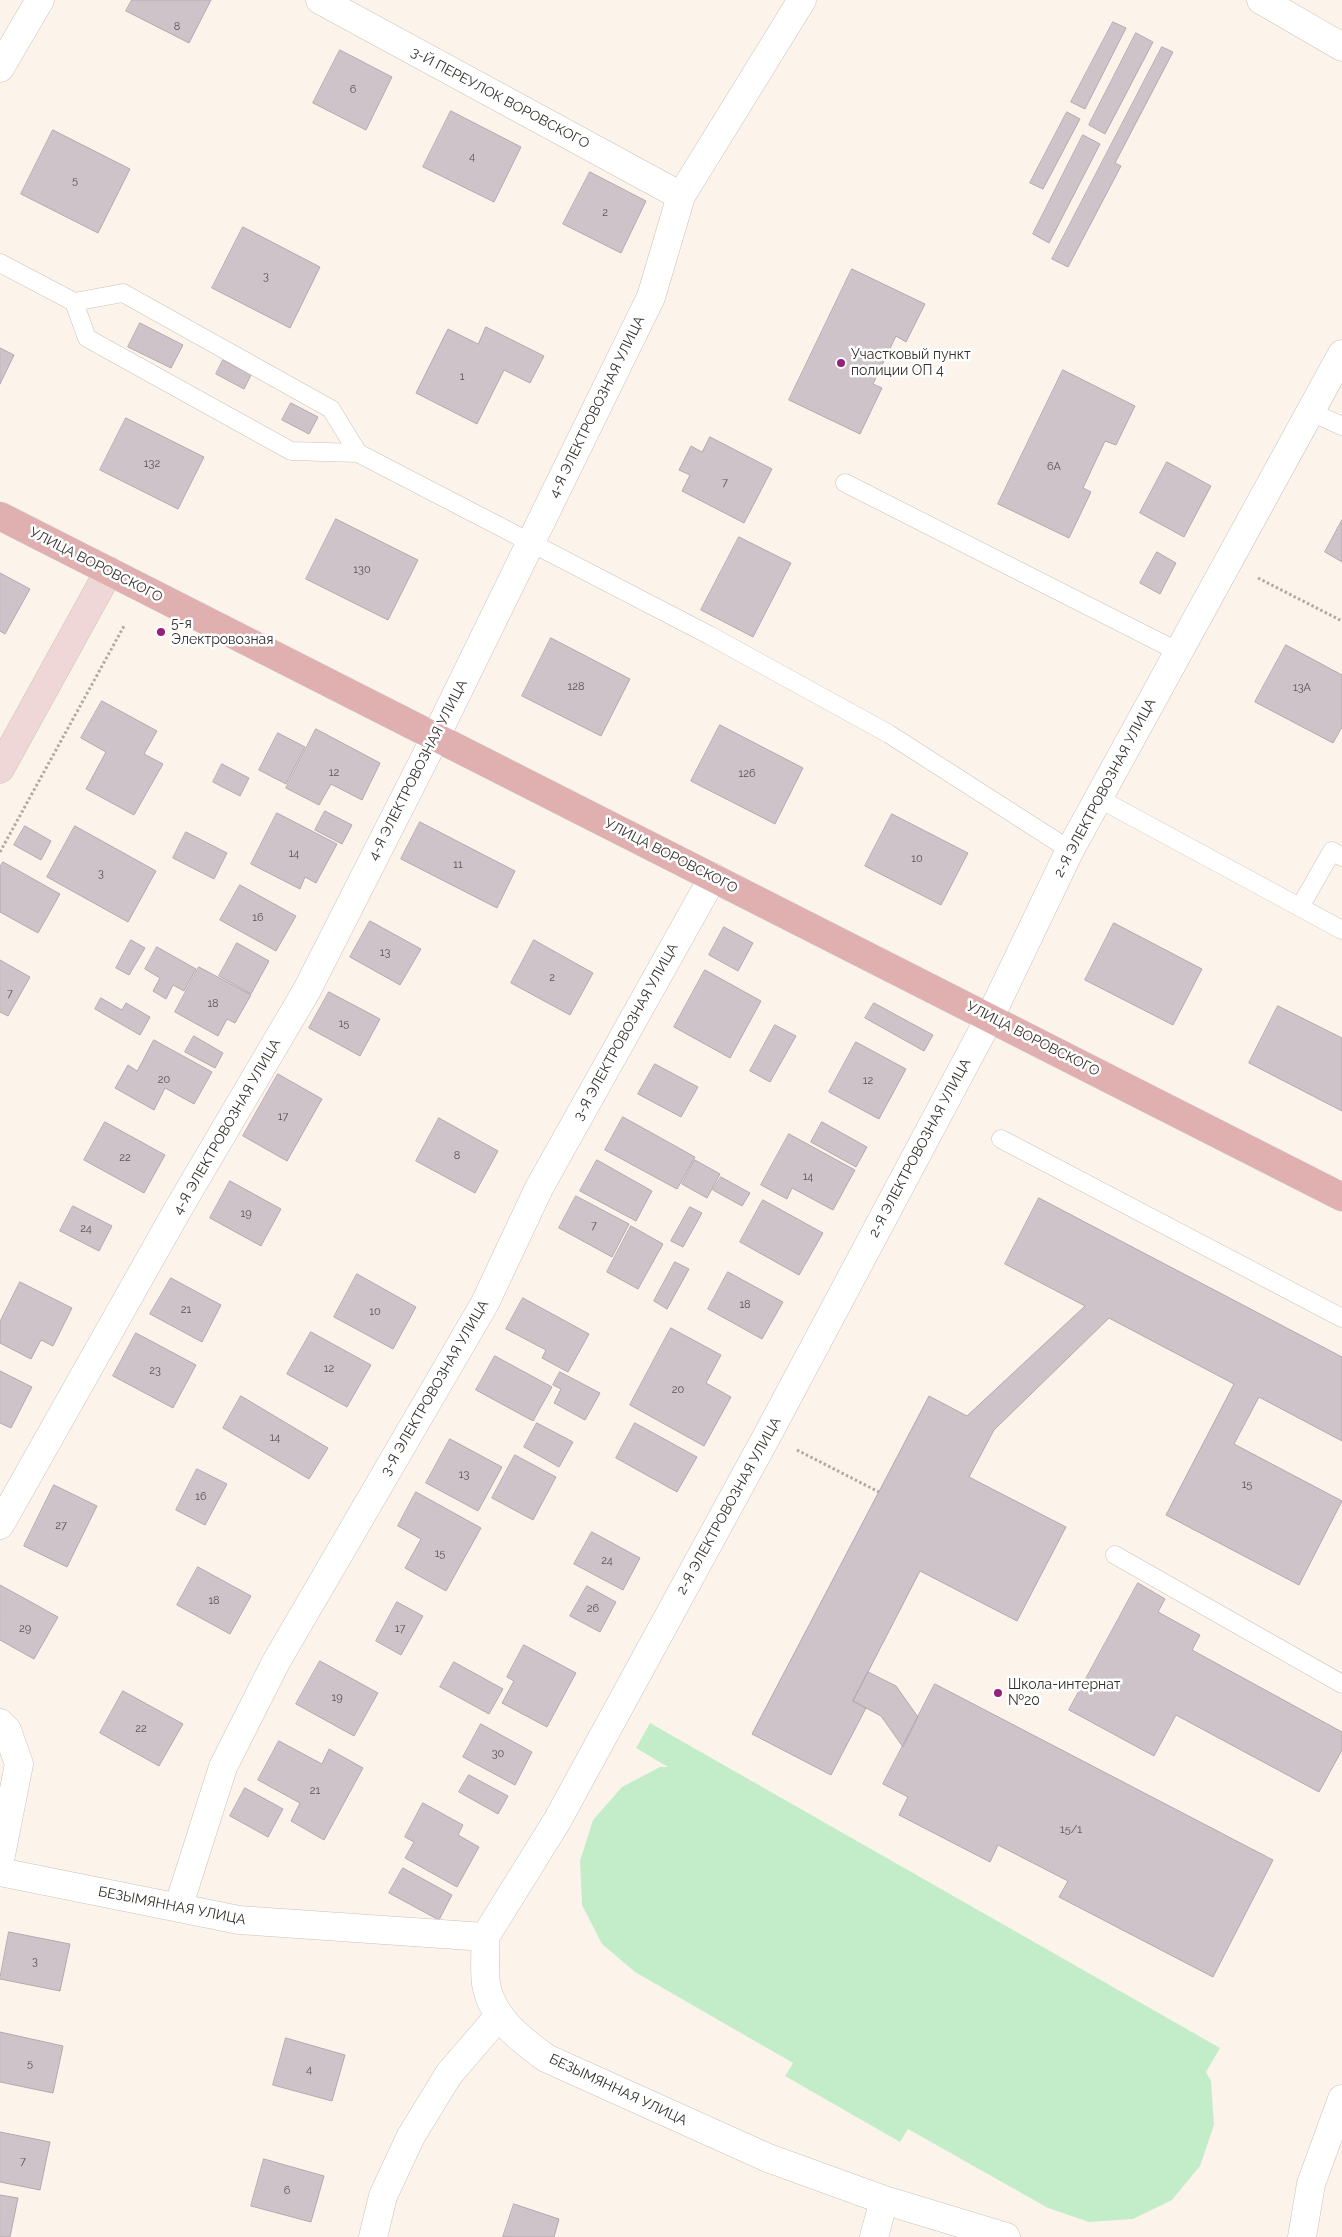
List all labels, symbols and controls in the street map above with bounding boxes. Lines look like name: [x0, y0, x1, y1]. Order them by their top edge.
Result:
house number: 8: [174, 20, 180, 34]
street label: 3-Й ПЕРЕУЛОК ВОРОВСКОГО: [408, 44, 592, 152]
house number: 6: [350, 83, 356, 97]
house number: 4: [469, 150, 475, 164]
house number: 5: [72, 174, 78, 188]
house number: 2: [602, 206, 608, 220]
house number: 3: [263, 270, 269, 284]
street label: 4-Я ЭЛЕКТРОВОЗНАЯ УЛИЦА: [546, 313, 648, 501]
place label: Участковый пункт полиции ОП 4: [851, 347, 971, 380]
marker: Участковый пункт полиции ОП 4: [835, 357, 847, 369]
house number: 1: [460, 370, 464, 384]
house number: 132: [144, 457, 160, 471]
house number: 6А: [1047, 460, 1061, 474]
house number: 7: [722, 476, 728, 490]
street label: УЛИЦА ВОРОВСКОГО: [27, 524, 165, 606]
house number: 130: [353, 563, 371, 577]
place label: 5-я Электровозная: [171, 616, 273, 648]
marker: 5-я Электровозная: [155, 626, 167, 638]
street label: 4-Я ЭЛЕКТРОВОЗНАЯ УЛИЦА: [365, 677, 471, 863]
house number: 128: [568, 680, 584, 694]
house number: 13А: [1293, 681, 1311, 695]
street label: 2-Я ЭЛЕКТРОВОЗНАЯ УЛИЦА: [1051, 696, 1159, 880]
house number: 12: [329, 766, 339, 780]
house number: 126: [738, 767, 756, 781]
street label: УЛИЦА ВОРОВСКОГО: [602, 815, 740, 897]
house number: 14: [289, 847, 299, 861]
house number: 10: [911, 852, 923, 866]
house number: 11: [453, 858, 463, 872]
house number: 3: [98, 867, 104, 881]
house number: 16: [252, 911, 264, 925]
street label: 3-Я ЭЛЕКТРОВОЗНАЯ УЛИЦА: [570, 940, 682, 1124]
house number: 13: [380, 946, 390, 960]
house number: 2: [549, 971, 555, 985]
house number: 7: [7, 987, 13, 1001]
house number: 18: [207, 997, 219, 1011]
street label: УЛИЦА ВОРОВСКОГО: [964, 998, 1102, 1080]
house number: 15: [339, 1017, 349, 1031]
street label: 4-Я ЭЛЕКТРОВОЗНАЯ УЛИЦА: [170, 1036, 284, 1218]
street label: 2-Я ЭЛЕКТРОВОЗНАЯ УЛИЦА: [866, 1056, 974, 1240]
house number: 20: [158, 1073, 170, 1087]
house number: 12: [863, 1074, 873, 1088]
house number: 17: [278, 1110, 288, 1124]
house number: 8: [454, 1149, 460, 1163]
house number: 22: [119, 1151, 131, 1165]
house number: 14: [803, 1170, 813, 1184]
house number: 19: [240, 1207, 252, 1221]
house number: 7: [591, 1219, 597, 1233]
house number: 24: [80, 1222, 92, 1236]
street label: 3-Я ЭЛЕКТРОВОЗНАЯ УЛИЦА: [378, 1297, 492, 1479]
house number: 18: [739, 1298, 751, 1312]
house number: 21: [181, 1303, 191, 1317]
house number: 10: [369, 1305, 381, 1319]
house number: 12: [324, 1362, 334, 1376]
house number: 23: [149, 1364, 161, 1378]
house number: 20: [672, 1383, 684, 1397]
street label: 2-Я ЭЛЕКТРОВОЗНАЯ УЛИЦА: [673, 1414, 785, 1598]
house number: 14: [270, 1431, 280, 1445]
house number: 13: [459, 1468, 469, 1482]
house number: 15: [1242, 1478, 1252, 1492]
house number: 16: [195, 1490, 207, 1504]
house number: 27: [55, 1519, 67, 1533]
house number: 15: [435, 1547, 445, 1561]
house number: 24: [601, 1554, 613, 1568]
house number: 18: [208, 1594, 220, 1608]
house number: 26: [587, 1602, 599, 1616]
house number: 29: [19, 1622, 31, 1636]
house number: 17: [395, 1622, 405, 1636]
place label: Школа-интернат №20: [1008, 1677, 1120, 1710]
marker: Школа-интернат №20: [992, 1687, 1004, 1699]
house number: 19: [331, 1691, 343, 1705]
house number: 22: [135, 1722, 147, 1736]
house number: 30: [492, 1747, 504, 1761]
house number: 21: [310, 1784, 320, 1798]
house number: 15/1: [1060, 1823, 1082, 1837]
street label: БЕЗЫМЯННАЯ УЛИЦА: [97, 1883, 247, 1929]
house number: 3: [32, 1955, 38, 1969]
street label: БЕЗЫМЯННАЯ УЛИЦА: [546, 2051, 690, 2129]
house number: 5: [27, 2057, 33, 2071]
house number: 4: [306, 2063, 312, 2077]
house number: 7: [20, 2155, 26, 2169]
house number: 6: [284, 2184, 290, 2198]

